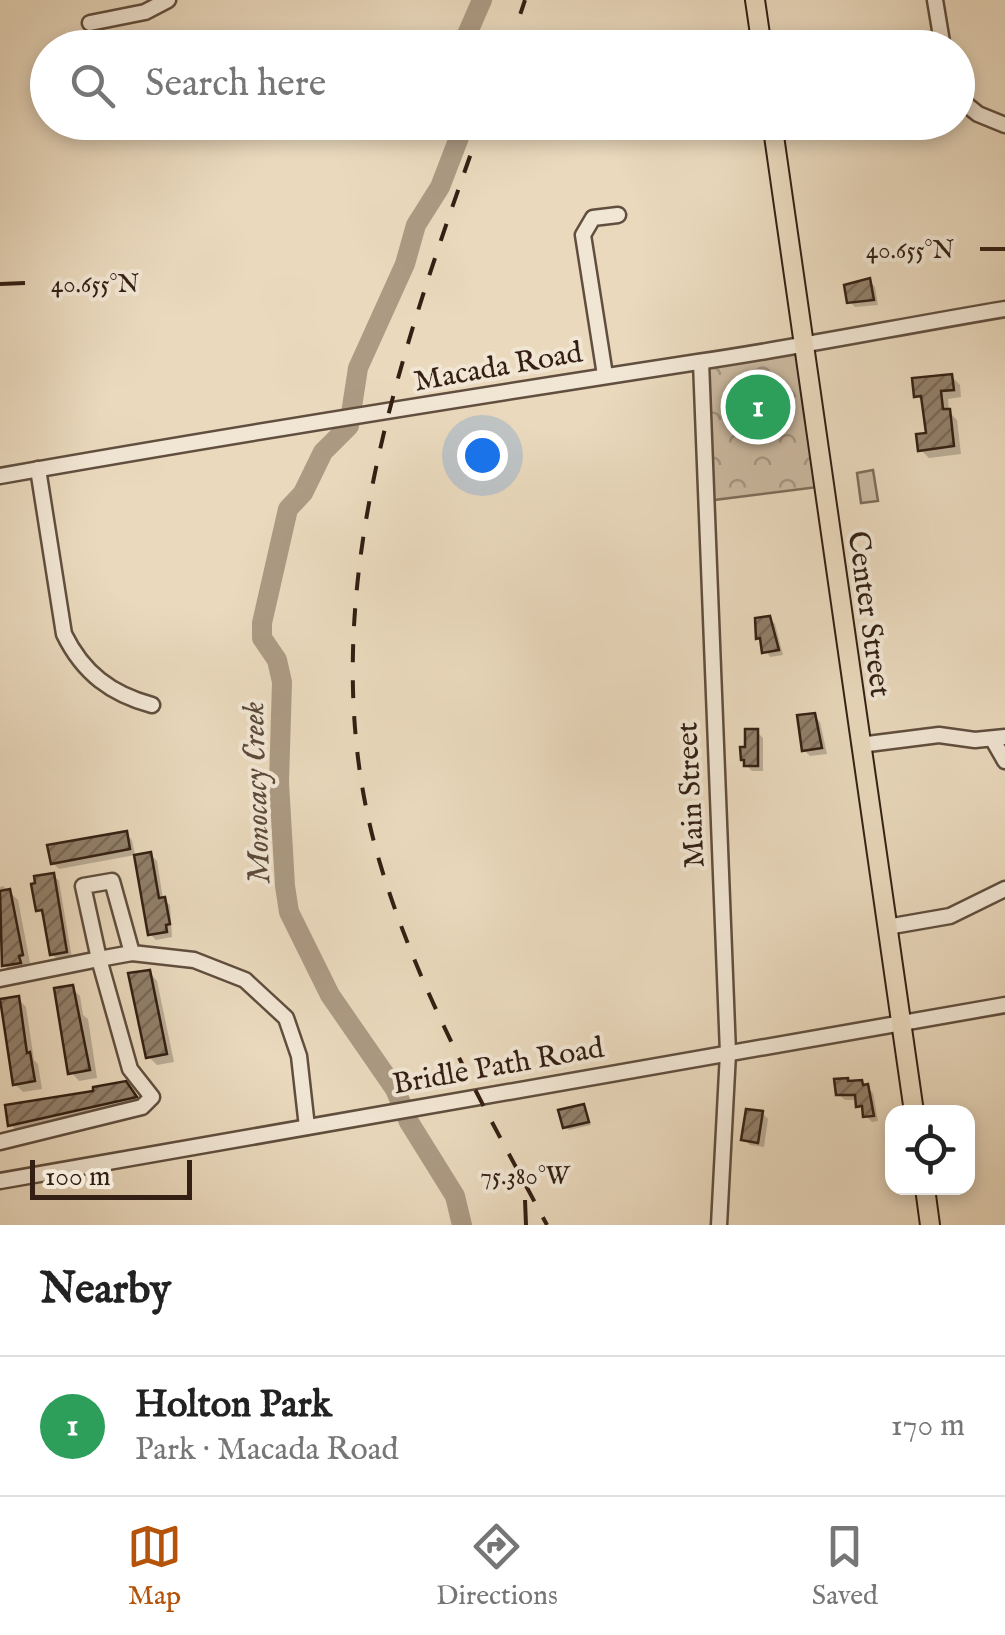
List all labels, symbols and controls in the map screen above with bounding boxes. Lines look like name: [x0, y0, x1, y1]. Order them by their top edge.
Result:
search box: [30, 30, 975, 140]
icon: search: [65, 58, 120, 113]
text: Search here: [145, 61, 326, 109]
text: 40.655°N: [866, 235, 954, 267]
text: 40.655°N: [51, 269, 139, 301]
street label: Macada Road: [411, 334, 587, 401]
pin: 1: [726, 370, 790, 444]
your location: [457, 430, 508, 481]
street label: Center Street: [838, 529, 898, 700]
water label: Monocacy Creek: [234, 701, 281, 885]
street label: Main Street: [669, 721, 715, 869]
street label: Bridle Path Road: [390, 1030, 608, 1104]
map controls: [885, 1105, 975, 1195]
button: locate: [885, 1105, 975, 1195]
scale bar: [30, 1155, 192, 1200]
text: 100 m: [45, 1160, 111, 1195]
text: 75.380°W: [480, 1161, 571, 1193]
text: Nearby: [40, 1264, 171, 1317]
text: Holton Park: [135, 1382, 332, 1430]
text: 1: [67, 1406, 78, 1447]
text: 170 m: [891, 1406, 965, 1447]
text: Park · Macada Road: [135, 1430, 399, 1471]
tab: Map: [127, 1519, 182, 1614]
tab: Directions: [436, 1519, 558, 1614]
tab: Saved: [812, 1519, 878, 1614]

